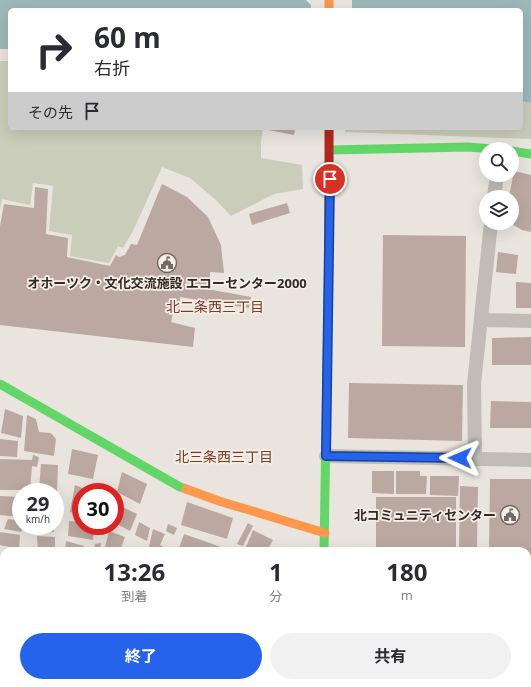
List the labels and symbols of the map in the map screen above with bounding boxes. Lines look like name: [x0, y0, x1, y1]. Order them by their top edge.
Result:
pin: [313, 162, 347, 196]
public building icon: オホーツク・文化交流施設 エコーセンター2000: [156, 252, 178, 274]
place label: オホーツク・文化交流施設 エコーセンター2000: [27, 274, 307, 292]
district label: 北二条西三丁目: [166, 297, 264, 316]
position arrow: [439, 437, 481, 479]
district label: 北三条西三丁目: [175, 447, 273, 466]
speed limit sign: 30: [72, 483, 124, 535]
public building icon: 北コミュニティセンター: [499, 504, 521, 526]
place label: 北コミュニティセンター: [354, 506, 496, 524]

